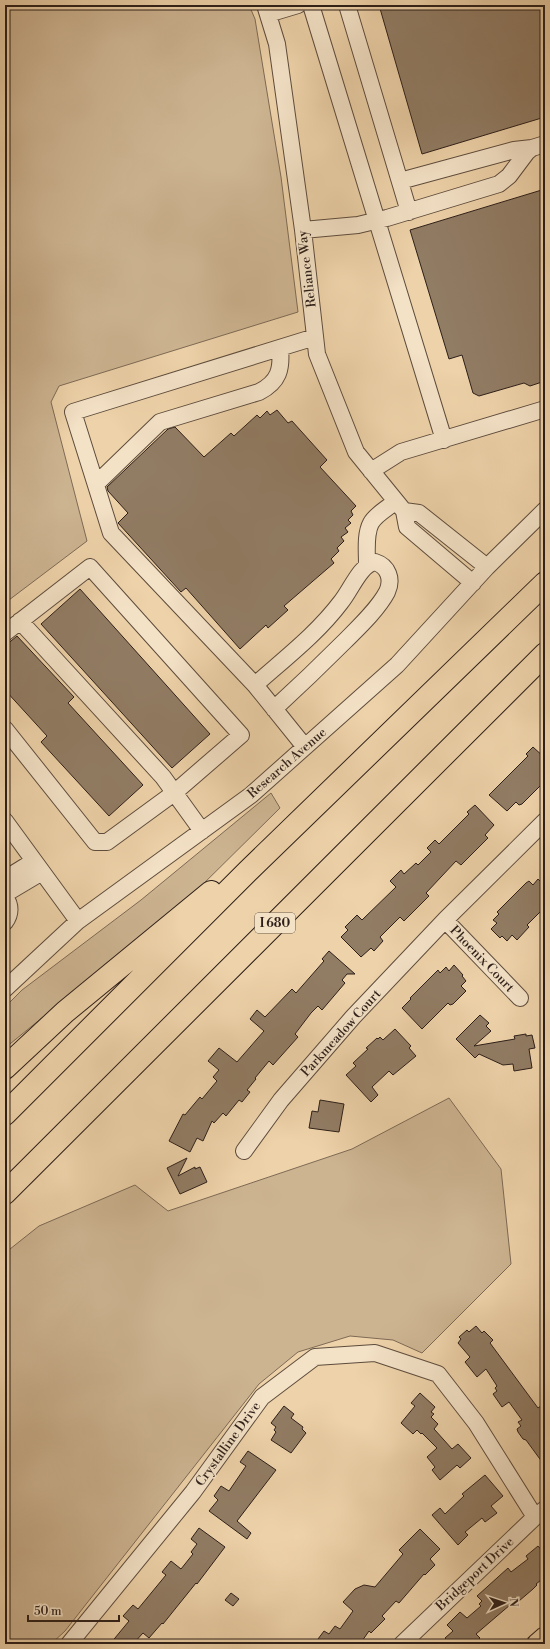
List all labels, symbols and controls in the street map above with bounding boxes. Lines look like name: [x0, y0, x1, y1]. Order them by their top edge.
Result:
street label: Reliance Way: [294, 229, 320, 308]
street label: Research Avenue: [244, 724, 330, 802]
road number: I 680: [255, 913, 295, 933]
street label: Phoenix Court: [446, 922, 518, 996]
street label: Parkmeadow Court: [298, 986, 385, 1080]
street label: Crystalline Drive: [192, 1398, 264, 1489]
street label: Bridgeport Drive: [432, 1533, 518, 1615]
north arrow: [484, 1583, 524, 1623]
scale bar: [28, 1597, 119, 1623]
text: N: [506, 1598, 520, 1608]
text: 50 m: [34, 1604, 62, 1619]

